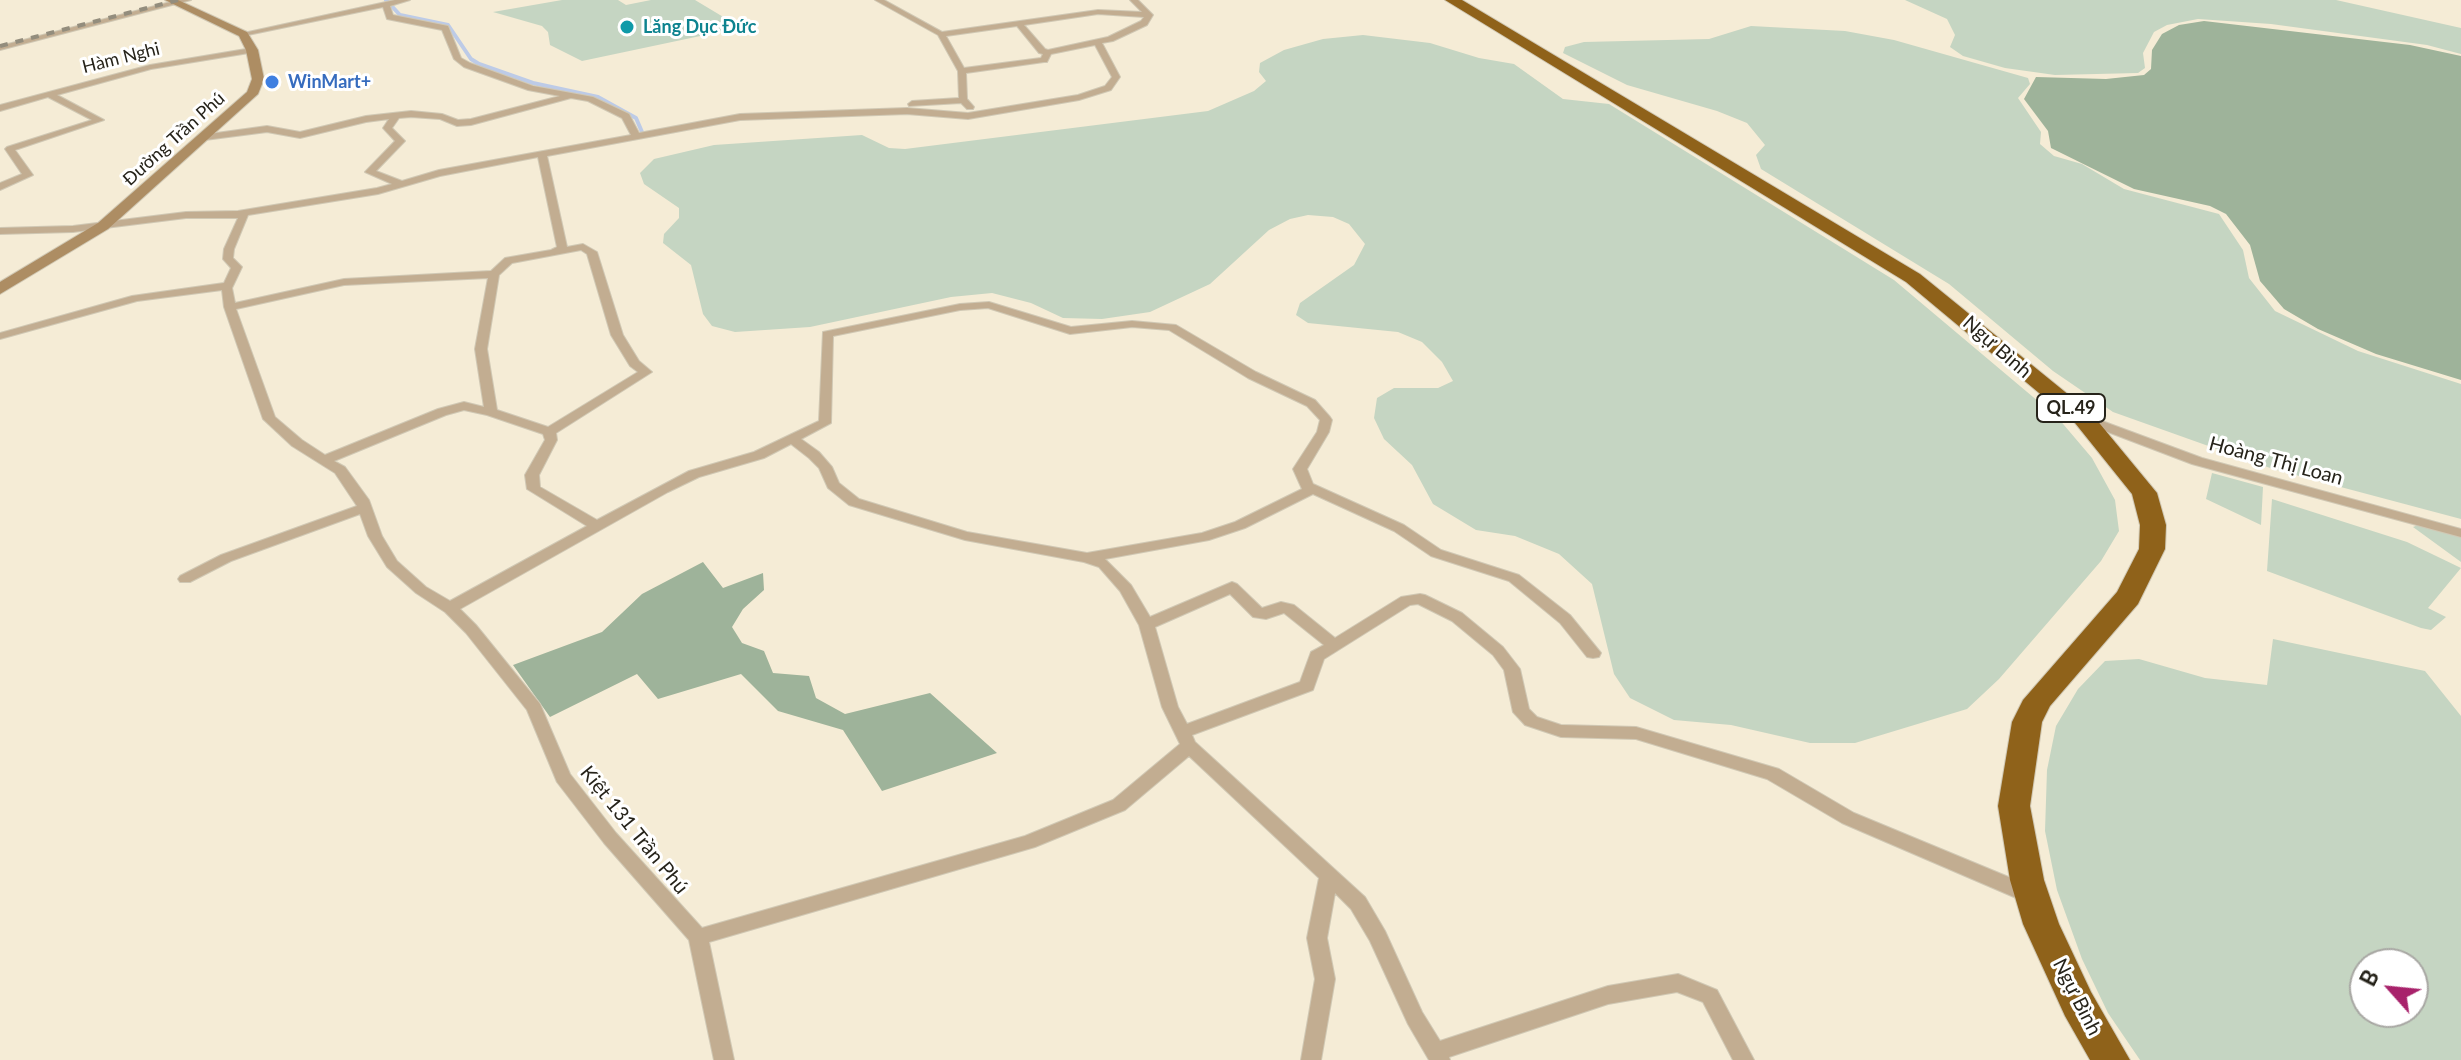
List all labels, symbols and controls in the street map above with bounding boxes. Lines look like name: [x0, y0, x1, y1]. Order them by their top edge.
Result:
place label: Lăng Dục Đức: [643, 16, 756, 38]
marker: Lăng Dục Đức: [618, 18, 636, 36]
street label: Hàm Nghi: [80, 38, 162, 78]
place label: WinMart+: [288, 71, 371, 93]
marker: WinMart+: [263, 73, 281, 91]
street label: Đường Trần Phú: [119, 88, 229, 190]
street label: Ngự Bình: [1958, 311, 2036, 383]
road number: QL.49: [2037, 394, 2105, 422]
street label: Hoàng Thị Loan: [2206, 432, 2346, 490]
street label: Kiệt 131 Trần Phú: [575, 761, 693, 899]
north arrow: [2349, 948, 2429, 1028]
street label: Ngự Bình: [2047, 955, 2107, 1039]
text: B: [2354, 965, 2384, 990]

